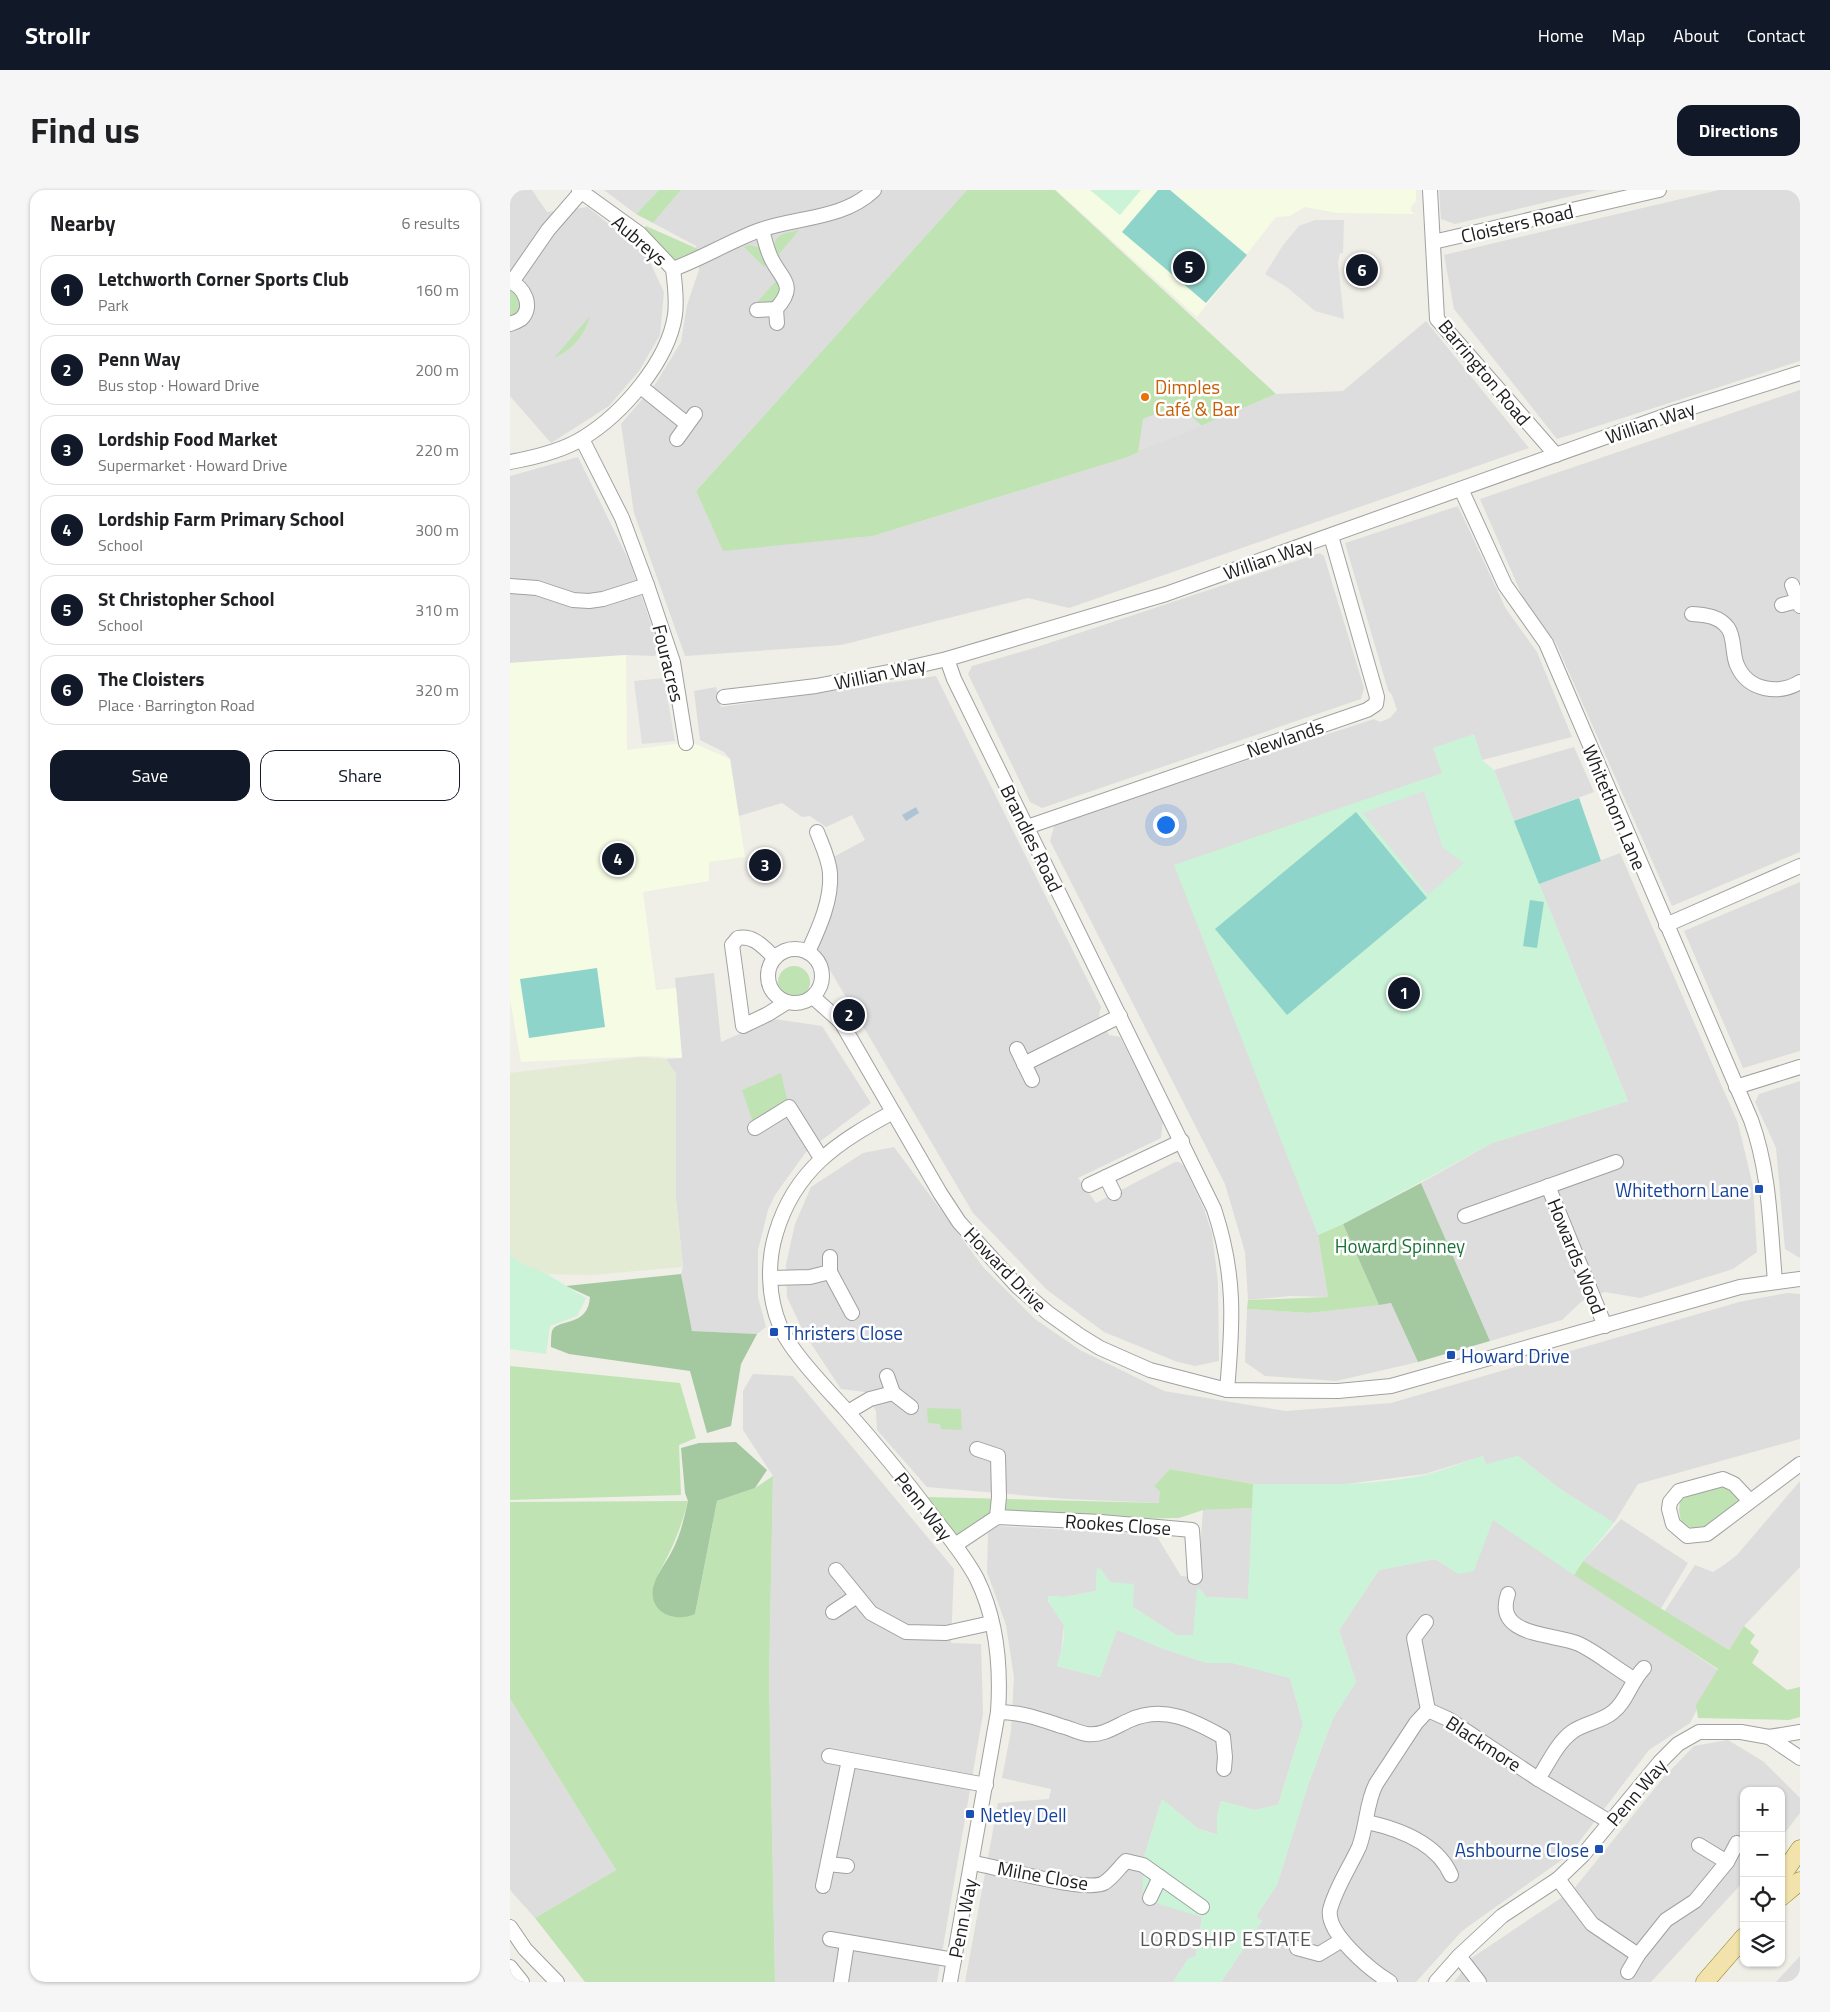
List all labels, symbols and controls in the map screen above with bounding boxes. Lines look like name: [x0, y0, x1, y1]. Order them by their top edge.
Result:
text: Strollr: [25, 17, 90, 53]
text: Home: [1538, 22, 1584, 49]
text: Map: [1612, 22, 1645, 49]
text: About: [1673, 22, 1719, 49]
text: Contact: [1747, 22, 1805, 49]
text: Find us: [30, 103, 140, 157]
button: Directions: [1677, 105, 1800, 156]
street label: Cloisters Road: [1458, 196, 1576, 250]
text: Nearby: [50, 207, 115, 239]
street label: Aubreys: [606, 208, 674, 272]
text: 6 results: [401, 211, 460, 235]
pin: 5: [1173, 248, 1205, 286]
pin: 6: [1346, 251, 1378, 289]
text: Letchworth Corner Sports Club: [98, 264, 349, 293]
text: 1: [63, 278, 71, 302]
text: 160 m: [415, 278, 459, 302]
text: Park: [98, 293, 129, 317]
street label: Barrington Road: [1432, 313, 1538, 431]
text: Penn Way: [98, 344, 181, 373]
text: 2: [63, 358, 71, 382]
text: 200 m: [415, 358, 459, 382]
place label: Dimples Café & Bar: [1155, 372, 1240, 423]
text: Bus stop · Howard Drive: [98, 373, 259, 397]
marker: Dimples Café & Bar: [1139, 391, 1151, 403]
street label: Willian Way: [1601, 393, 1699, 451]
text: Lordship Food Market: [98, 424, 277, 453]
text: 3: [63, 438, 71, 462]
text: 220 m: [415, 438, 459, 462]
text: Supermarket · Howard Drive: [98, 453, 287, 477]
text: Lordship Farm Primary School: [98, 504, 344, 533]
text: 4: [63, 518, 71, 542]
text: 300 m: [415, 518, 459, 542]
street label: Willian Way: [1219, 529, 1317, 587]
text: School: [98, 533, 143, 557]
text: St Christopher School: [98, 584, 275, 613]
text: 5: [63, 598, 71, 622]
text: 310 m: [415, 598, 459, 622]
text: School: [98, 613, 143, 637]
street label: Fouracres: [645, 621, 693, 705]
street label: Willian Way: [832, 649, 928, 697]
text: The Cloisters: [98, 664, 204, 693]
text: 6: [63, 678, 71, 702]
text: 320 m: [415, 678, 459, 702]
text: Place · Barrington Road: [98, 693, 255, 717]
street label: Newlands: [1243, 711, 1328, 765]
street label: Whitethorn Lane: [1576, 740, 1654, 874]
button: Save: [50, 750, 250, 801]
button: Share: [260, 750, 460, 801]
street label: Brandles Road: [994, 779, 1070, 897]
your location: [1153, 812, 1179, 838]
pin: 4: [602, 840, 634, 878]
pin: 3: [749, 846, 781, 884]
pin: 1: [1388, 974, 1420, 1012]
pin: 2: [833, 996, 865, 1034]
place label: Whitethorn Lane: [1615, 1175, 1749, 1204]
marker: Whitethorn Lane: [1753, 1183, 1765, 1195]
street label: Howards Wood: [1541, 1194, 1613, 1318]
street label: Howard Drive: [958, 1220, 1054, 1318]
park label: Howard Spinney: [1335, 1231, 1465, 1260]
place label: Thristers Close: [784, 1318, 903, 1347]
marker: Thristers Close: [768, 1326, 780, 1338]
place label: Howard Drive: [1461, 1341, 1570, 1370]
marker: Howard Drive: [1445, 1349, 1457, 1361]
street label: Penn Way: [888, 1465, 960, 1547]
street label: Rookes Close: [1064, 1506, 1172, 1542]
street label: Blackmore: [1440, 1708, 1528, 1778]
street label: Penn Way: [1599, 1752, 1673, 1832]
map controls: [1740, 1787, 1785, 1967]
button: +: [1740, 1787, 1785, 1832]
place label: Netley Dell: [980, 1800, 1067, 1829]
marker: Netley Dell: [964, 1808, 976, 1820]
button: −: [1740, 1832, 1785, 1877]
place label: Ashbourne Close: [1455, 1835, 1589, 1864]
marker: Ashbourne Close: [1593, 1843, 1605, 1855]
street label: Milne Close: [995, 1853, 1091, 1897]
street label: Penn Way: [940, 1876, 984, 1960]
button: locate: [1740, 1877, 1785, 1922]
button: layers: [1740, 1922, 1785, 1967]
district label: LORDSHIP ESTATE: [1140, 1923, 1312, 1954]

